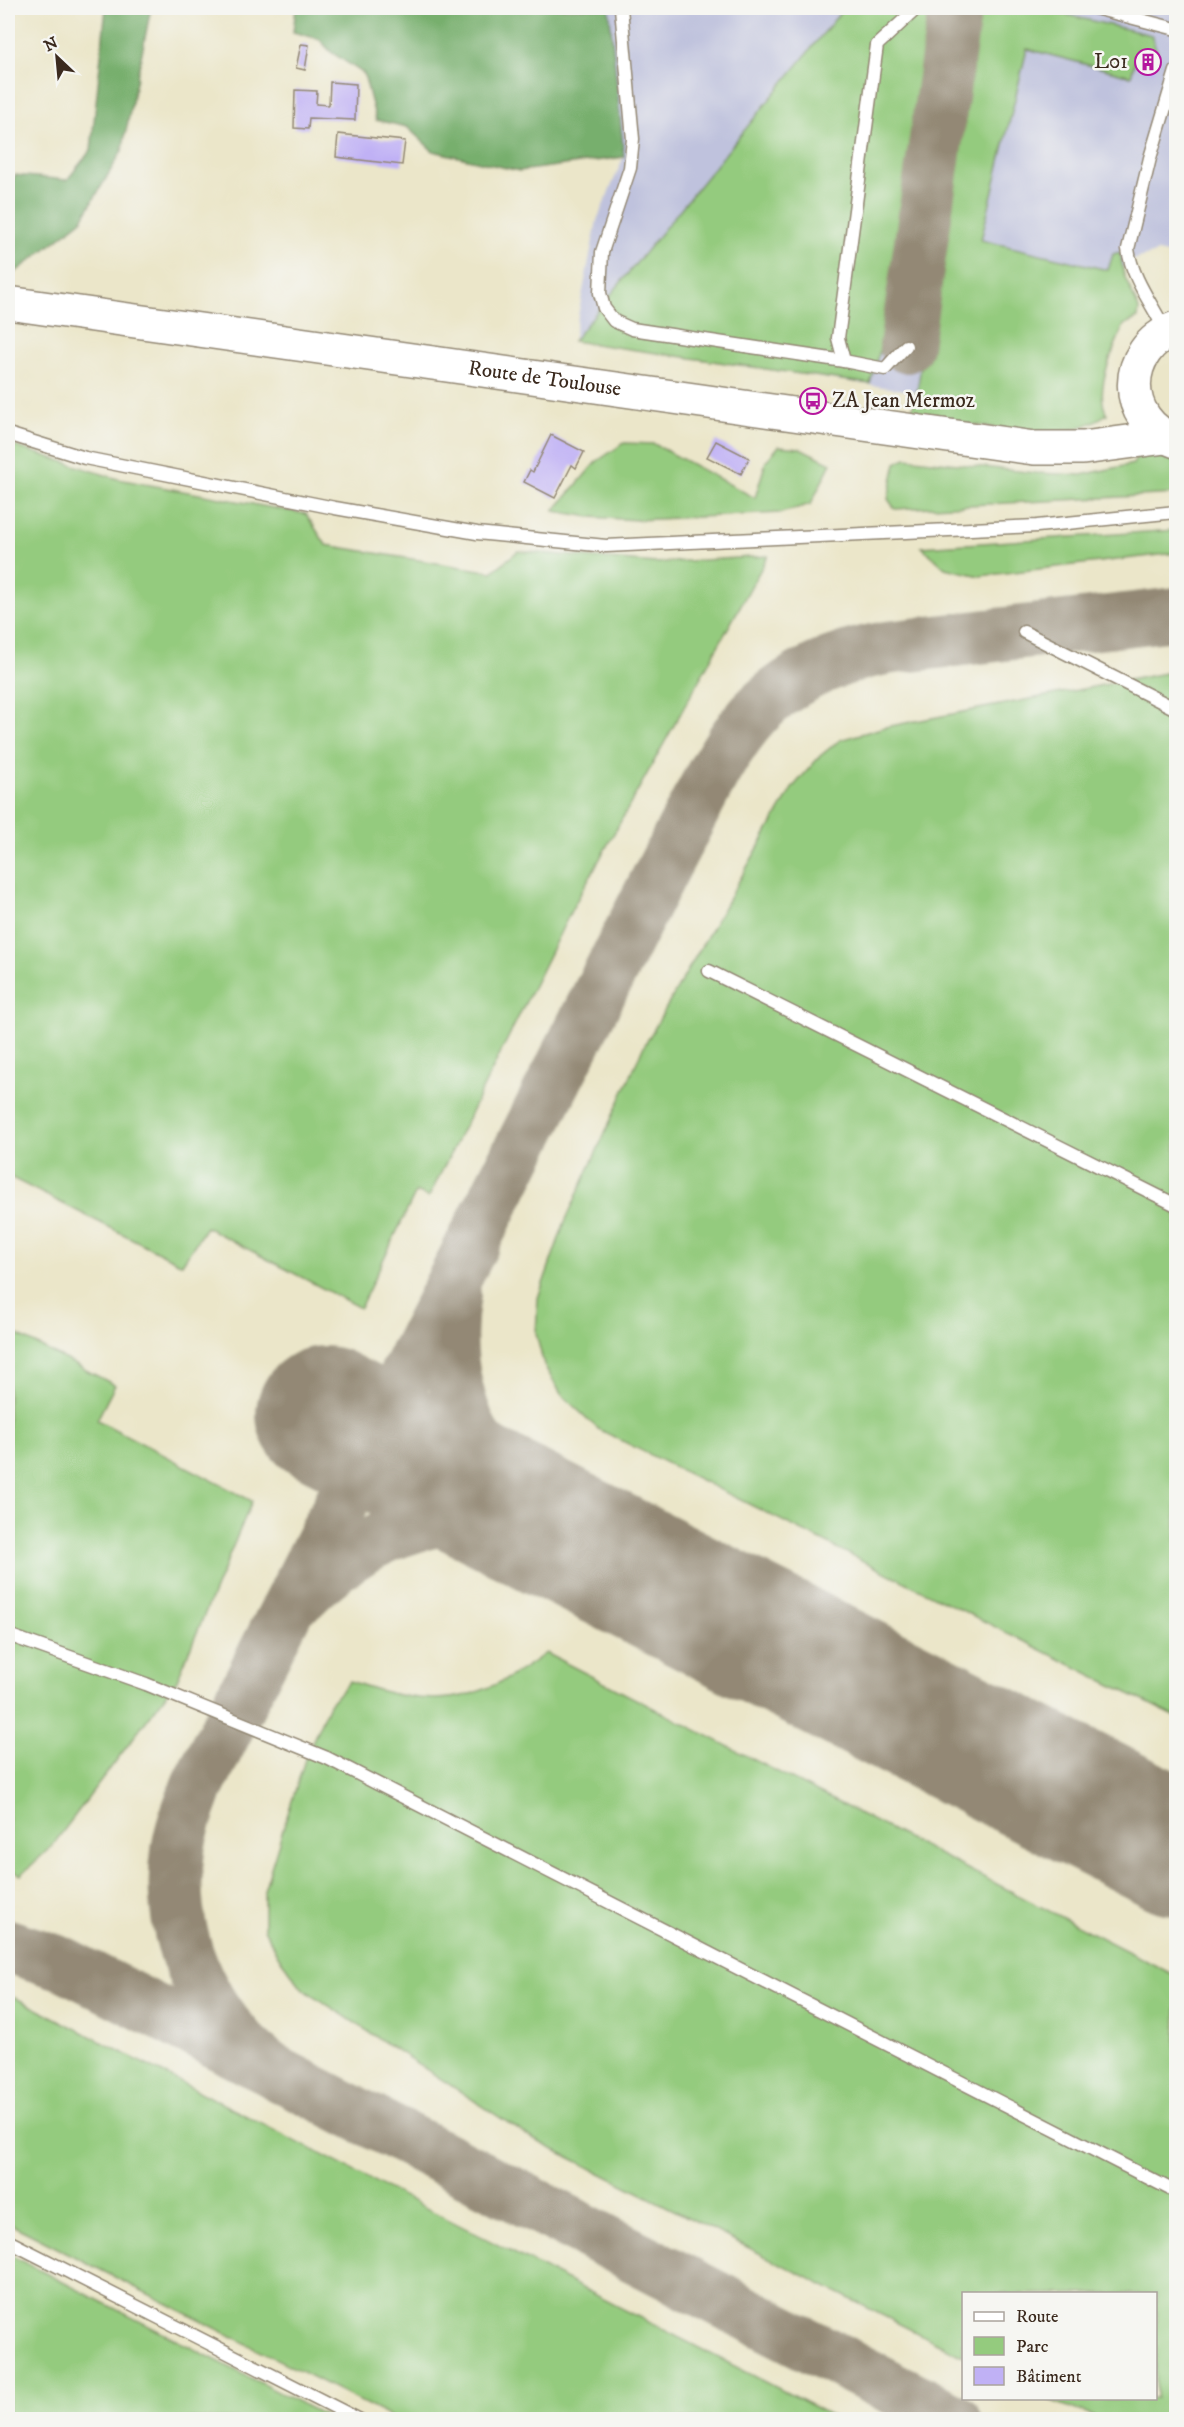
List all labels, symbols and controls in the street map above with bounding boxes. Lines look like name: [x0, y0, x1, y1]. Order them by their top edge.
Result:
north arrow: [27, 27, 87, 87]
text: N: [41, 33, 61, 56]
building icon: L01: [1133, 47, 1163, 77]
place label: L01: [1094, 49, 1128, 75]
street label: Route de Toulouse: [466, 355, 623, 403]
bus stop icon: ZA Jean Mermoz: [798, 386, 828, 416]
place label: ZA Jean Mermoz: [832, 388, 975, 414]
legend: [962, 2292, 1157, 2400]
text: Route: [1016, 2306, 1059, 2328]
text: Parc: [1016, 2336, 1049, 2358]
text: Bâtiment: [1016, 2366, 1082, 2388]

